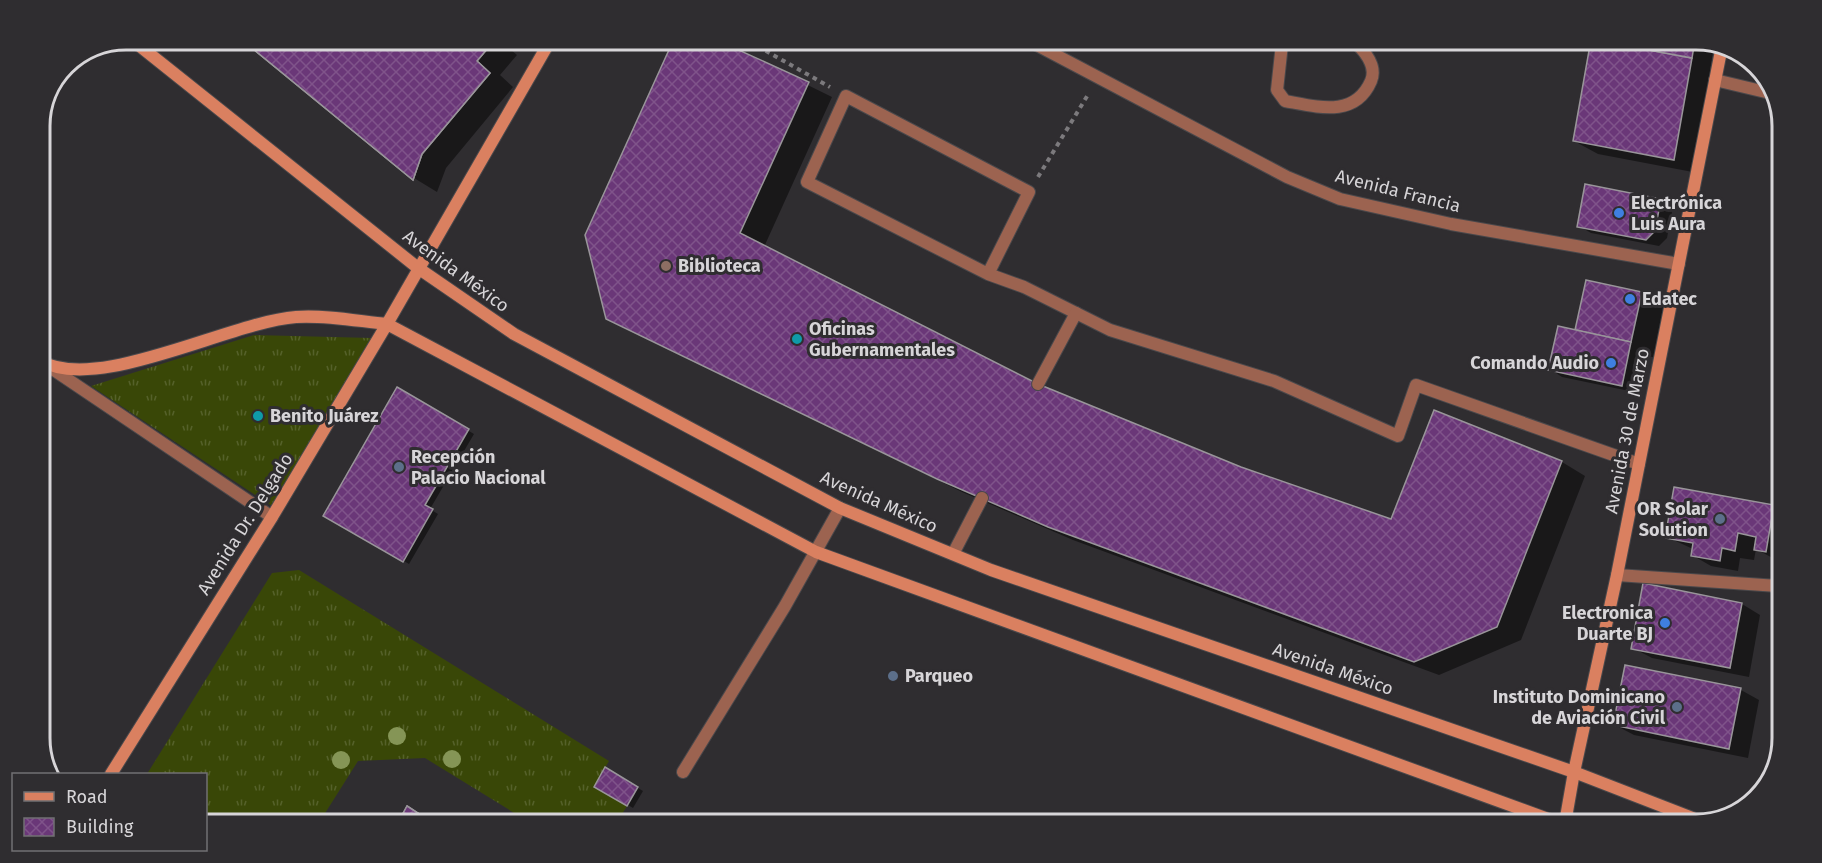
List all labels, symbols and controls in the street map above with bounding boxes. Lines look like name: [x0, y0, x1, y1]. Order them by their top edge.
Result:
street label: Avenida Francia: [1333, 165, 1463, 217]
place label: Electrónica Luis Aura: [1631, 192, 1722, 235]
marker: Electrónica Luis Aura: [1612, 206, 1626, 220]
street label: Avenida México: [399, 225, 513, 317]
place label: Biblioteca: [678, 255, 761, 277]
marker: Biblioteca: [659, 259, 673, 273]
place label: Edatec: [1642, 288, 1697, 310]
marker: Edatec: [1623, 292, 1637, 306]
place label: Oficinas Gubernamentales: [809, 318, 955, 361]
marker: Oficinas Gubernamentales: [790, 332, 804, 346]
street label: Avenida 30 de Marzo: [1600, 347, 1654, 515]
place label: Comando Audio: [1470, 352, 1599, 374]
marker: Comando Audio: [1604, 356, 1618, 370]
place label: Benito Juárez: [270, 405, 379, 427]
marker: Benito Juárez: [251, 409, 265, 423]
place label: Recepción Palacio Nacional: [411, 446, 546, 489]
street label: Avenida Dr. Delgado: [193, 449, 297, 599]
marker: Recepción Palacio Nacional: [392, 460, 406, 474]
street label: Avenida México: [817, 466, 941, 538]
place label: OR Solar Solution: [1637, 498, 1709, 541]
marker: OR Solar Solution: [1713, 512, 1727, 526]
place label: Electronica Duarte BJ: [1562, 602, 1653, 645]
marker: Electronica Duarte BJ: [1658, 616, 1672, 630]
street label: Avenida México: [1270, 638, 1396, 700]
place label: Parqueo: [905, 665, 973, 687]
marker: Parqueo: [886, 669, 900, 683]
place label: Instituto Dominicano de Aviación Civil: [1493, 686, 1666, 729]
marker: Instituto Dominicano de Aviación Civil: [1670, 700, 1684, 714]
legend: [12, 773, 207, 851]
text: Road: [66, 786, 108, 808]
text: Building: [66, 816, 134, 838]

